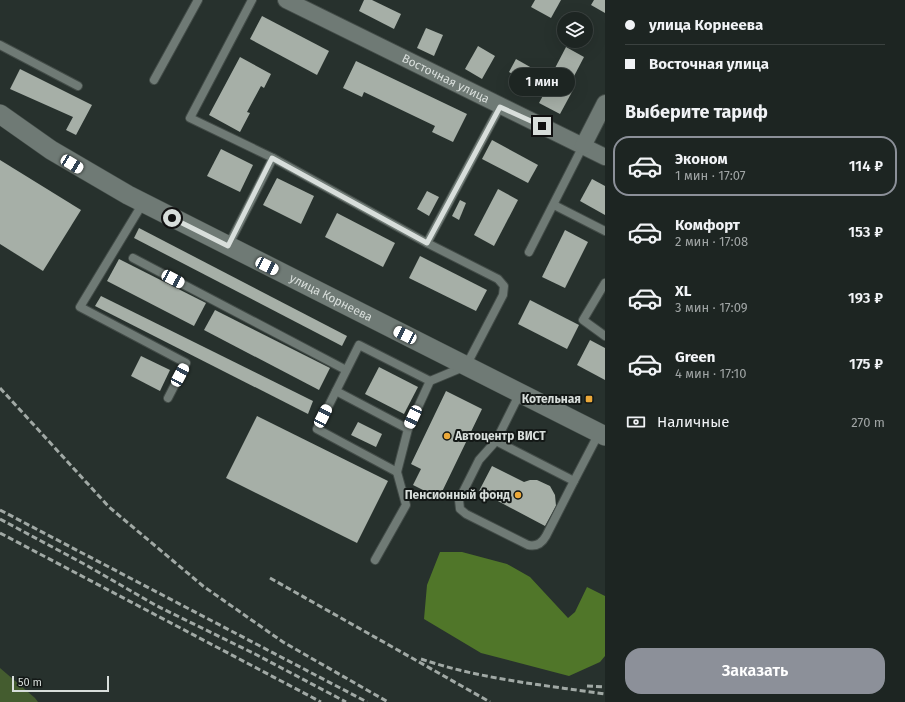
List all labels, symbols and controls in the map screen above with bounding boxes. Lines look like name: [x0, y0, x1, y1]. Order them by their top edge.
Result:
map controls: [557, 12, 593, 48]
button: layers: [557, 12, 593, 48]
text: улица Корнеева: [649, 16, 763, 34]
street label: Восточная улица: [400, 51, 492, 106]
text: Восточная улица: [649, 55, 769, 73]
callout: 1 мин: [509, 68, 575, 96]
text: 1 мин: [525, 74, 559, 89]
text: Выберите тариф: [625, 101, 768, 123]
route end: [533, 117, 551, 135]
icon: car: [627, 148, 663, 184]
text: Эконом: [675, 150, 728, 168]
car: [59, 153, 85, 175]
text: 114 ₽: [849, 157, 883, 175]
text: 1 мин · 17:07: [675, 168, 746, 183]
route start: [163, 209, 181, 227]
icon: car: [627, 214, 663, 250]
text: Комфорт: [675, 216, 740, 234]
text: 153 ₽: [848, 223, 883, 241]
text: 2 мин · 17:08: [675, 234, 748, 249]
car: [254, 255, 280, 277]
car: [160, 268, 186, 290]
street label: улица Корнеева: [287, 271, 375, 324]
icon: car: [627, 280, 663, 316]
text: XL: [675, 282, 691, 300]
text: 193 ₽: [848, 289, 883, 307]
text: 3 мин · 17:09: [675, 300, 748, 315]
car: [392, 324, 418, 346]
icon: car: [627, 346, 663, 382]
text: Green: [675, 348, 715, 366]
text: 175 ₽: [849, 355, 883, 373]
car: [169, 362, 191, 388]
text: 4 мин · 17:10: [675, 366, 747, 381]
place label: Котельная: [522, 392, 581, 406]
marker: Котельная: [584, 394, 594, 404]
car: [312, 403, 334, 429]
car: [402, 404, 424, 430]
icon: cash: [625, 411, 647, 433]
text: Наличные: [657, 413, 729, 431]
text: 270 m: [851, 415, 885, 430]
place label: Автоцентр ВИСТ: [454, 429, 546, 443]
marker: Автоцентр ВИСТ: [442, 431, 452, 441]
place label: Пенсионный фонд: [405, 488, 510, 502]
marker: Пенсионный фонд: [513, 490, 523, 500]
button: Заказать: [625, 648, 885, 694]
scale bar: [12, 674, 109, 693]
text: 50 m: [18, 676, 42, 689]

